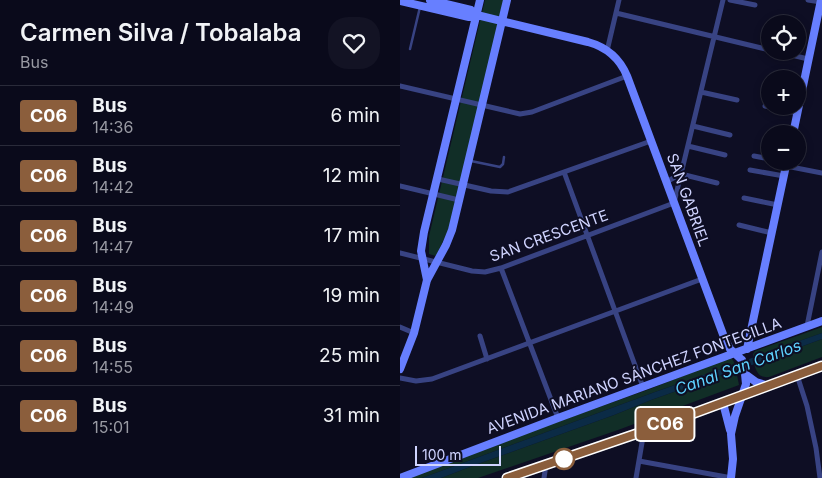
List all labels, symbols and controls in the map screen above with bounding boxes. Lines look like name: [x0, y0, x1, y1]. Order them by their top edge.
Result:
map controls: [761, 15, 806, 170]
button: locate: [761, 15, 806, 60]
button: heart: [328, 17, 380, 69]
text: Carmen Silva / Tobalaba: [20, 18, 302, 47]
text: Bus: [20, 52, 48, 72]
button: +: [761, 70, 806, 115]
text: Bus: [92, 94, 127, 117]
text: 6 min: [330, 104, 380, 127]
text: C06: [30, 105, 67, 126]
text: 14:36: [92, 117, 133, 137]
button: −: [761, 125, 806, 170]
street label: SAN GABRIEL: [663, 151, 714, 249]
text: Bus: [92, 154, 127, 177]
text: 12 min: [323, 164, 380, 187]
text: C06: [30, 165, 67, 186]
text: 14:42: [92, 177, 134, 197]
street label: SAN CRESCENTE: [487, 205, 611, 266]
text: Bus: [92, 214, 127, 237]
text: 17 min: [324, 224, 380, 247]
text: C06: [30, 225, 67, 246]
text: 14:47: [92, 237, 133, 257]
text: Bus: [92, 274, 127, 297]
text: 19 min: [323, 284, 380, 307]
text: C06: [30, 285, 67, 306]
text: 14:49: [92, 297, 134, 317]
street label: AVENIDA MARIANO SÁNCHEZ FONTECILLA: [484, 313, 784, 438]
text: Bus: [92, 334, 127, 357]
water label: Canal San Carlos: [672, 335, 804, 399]
text: 25 min: [319, 344, 380, 367]
text: C06: [30, 345, 67, 366]
text: 14:55: [92, 357, 133, 377]
text: Bus: [92, 394, 127, 417]
text: 31 min: [323, 404, 380, 427]
text: C06: [30, 405, 67, 426]
line badge: C06: [636, 408, 694, 440]
text: C06: [646, 413, 684, 434]
text: 15:01: [92, 417, 130, 437]
scale bar: [415, 443, 501, 466]
text: 100 m: [422, 446, 462, 463]
unlabelled marker: [553, 448, 575, 470]

